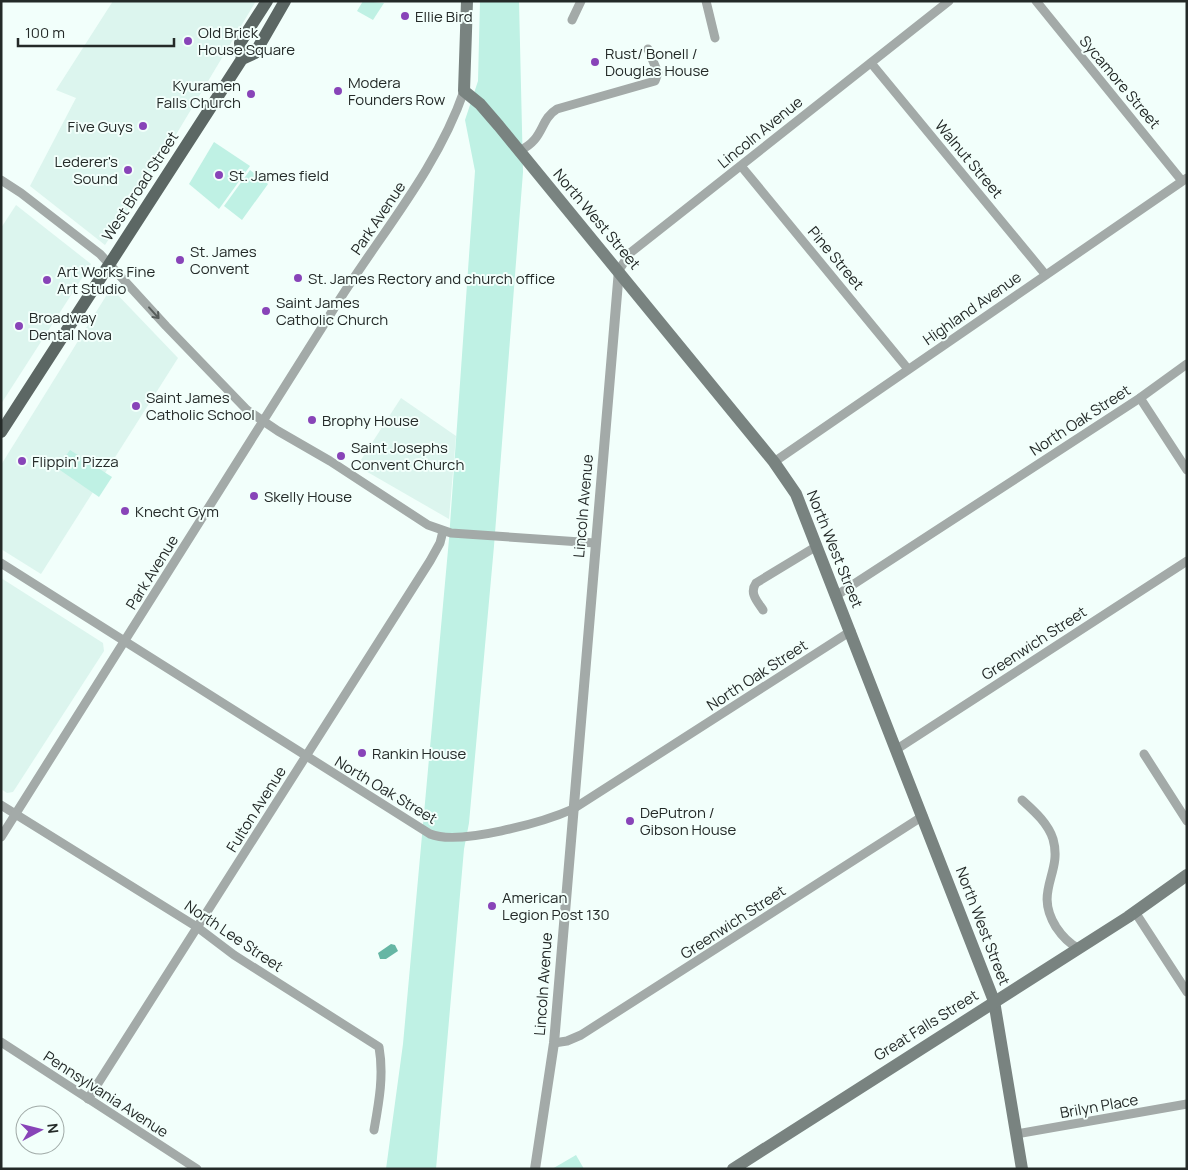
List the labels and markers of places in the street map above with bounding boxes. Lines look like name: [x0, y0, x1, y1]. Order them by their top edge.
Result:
place label: Ellie Bird: [415, 6, 473, 27]
marker: Ellie Bird: [399, 10, 411, 22]
place label: Old Brick House Square: [198, 22, 295, 60]
marker: Old Brick House Square: [182, 35, 194, 47]
place label: Rust/ Bonell / Douglas House: [605, 43, 709, 81]
marker: Rust/ Bonell / Douglas House: [589, 56, 601, 68]
place label: Modera Founders Row: [348, 72, 446, 110]
place label: Kyuramen Falls Church: [157, 75, 241, 113]
marker: Modera Founders Row: [332, 85, 344, 97]
marker: Kyuramen Falls Church: [245, 88, 257, 100]
place label: Five Guys: [68, 116, 133, 137]
marker: Five Guys: [137, 120, 149, 132]
place label: Lederer's Sound: [55, 151, 118, 189]
marker: Lederer's Sound: [122, 164, 134, 176]
place label: St. James field: [229, 165, 329, 186]
marker: St. James field: [213, 169, 225, 181]
place label: St. James Convent: [190, 241, 257, 279]
marker: St. James Convent: [174, 254, 186, 266]
place label: Art Works Fine Art Studio: [57, 261, 155, 299]
place label: St. James Rectory and church office: [308, 268, 555, 289]
marker: St. James Rectory and church office: [292, 272, 304, 284]
marker: Art Works Fine Art Studio: [41, 274, 53, 286]
place label: Saint James Catholic Church: [276, 292, 388, 330]
marker: Saint James Catholic Church: [260, 305, 272, 317]
place label: Broadway Dental Nova: [29, 307, 112, 345]
marker: Broadway Dental Nova: [13, 320, 25, 332]
place label: Saint James Catholic School: [146, 387, 255, 425]
marker: Saint James Catholic School: [130, 400, 142, 412]
place label: Brophy House: [322, 410, 419, 431]
marker: Brophy House: [306, 414, 318, 426]
place label: Saint Josephs Convent Church: [351, 437, 464, 475]
marker: Saint Josephs Convent Church: [335, 450, 347, 462]
place label: Flippin' Pizza: [32, 451, 119, 472]
marker: Flippin' Pizza: [16, 455, 28, 467]
place label: Skelly House: [264, 486, 352, 507]
marker: Skelly House: [248, 490, 260, 502]
place label: Knecht Gym: [135, 501, 219, 522]
marker: Knecht Gym: [119, 505, 131, 517]
place label: Rankin House: [372, 743, 466, 764]
marker: Rankin House: [356, 747, 368, 759]
place label: DePutron / Gibson House: [640, 802, 736, 840]
marker: DePutron / Gibson House: [624, 815, 636, 827]
place label: American Legion Post 130: [502, 887, 610, 925]
marker: American Legion Post 130: [486, 900, 498, 912]

